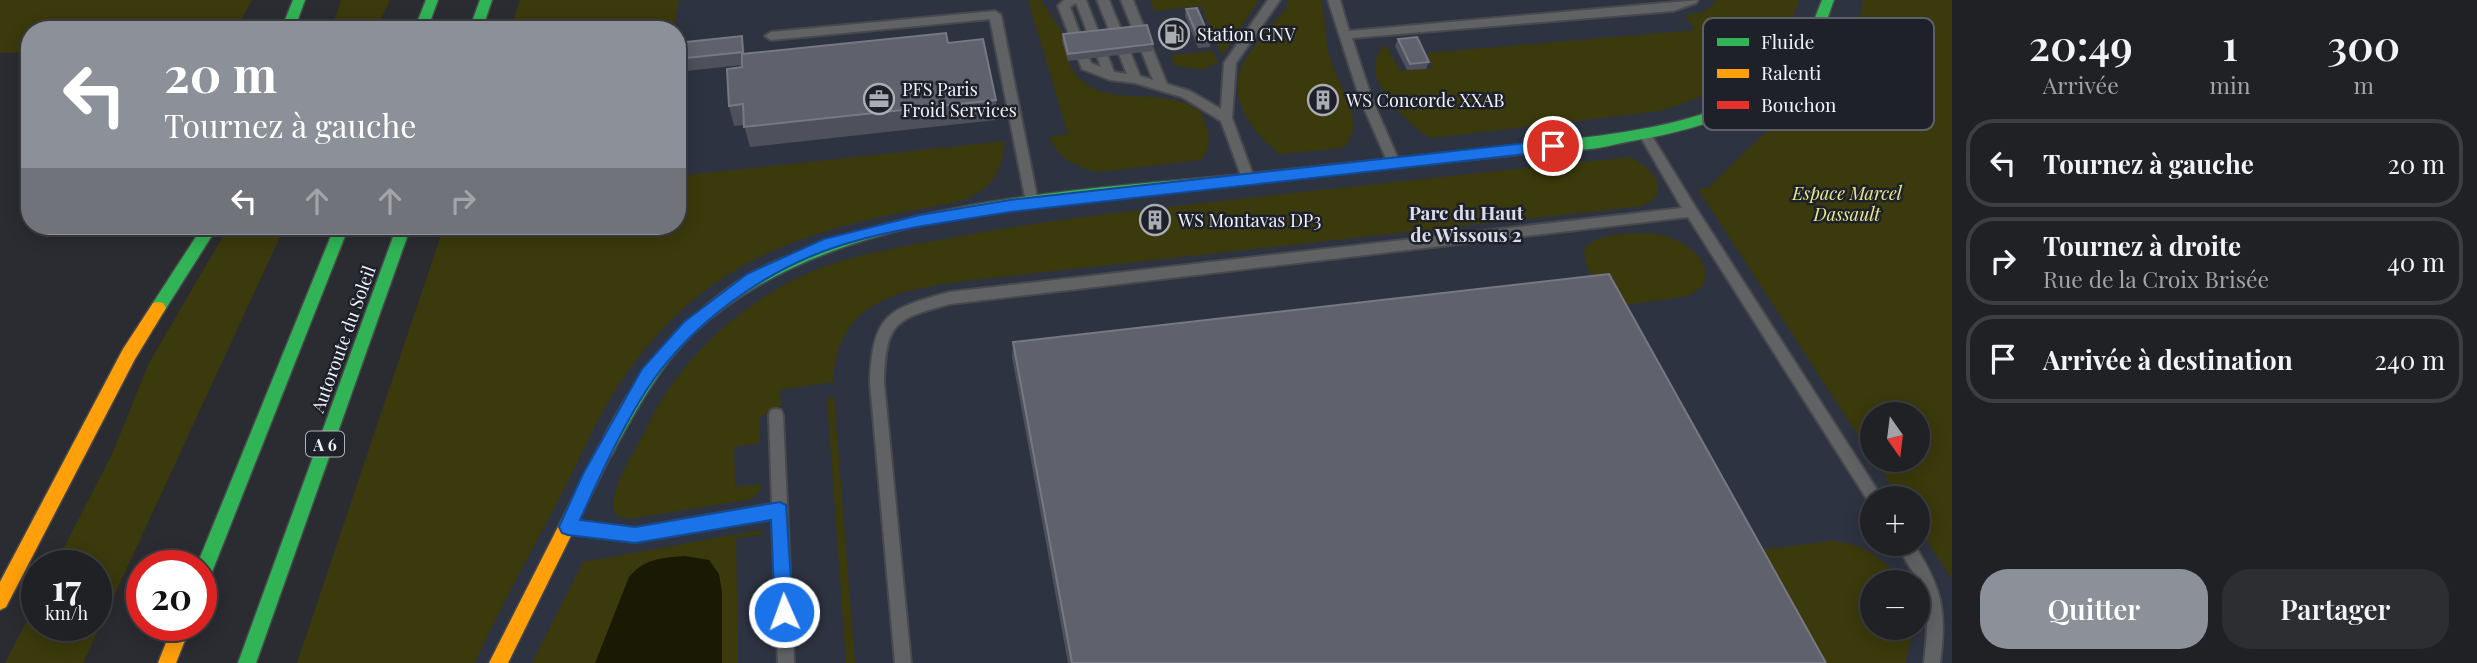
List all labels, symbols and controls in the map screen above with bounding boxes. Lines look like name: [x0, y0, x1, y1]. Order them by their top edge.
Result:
text: 20:49: [2029, 16, 2133, 72]
text: 1: [2222, 16, 2238, 72]
text: 300: [2327, 16, 2400, 72]
fuel station icon: Station GNV: [1157, 17, 1191, 51]
legend: [1703, 18, 1934, 130]
place label: Station GNV: [1197, 22, 1296, 46]
text: Fluide: [1761, 28, 1814, 54]
text: 20 m: [164, 40, 277, 105]
icon: left: [49, 49, 140, 140]
text: Ralenti: [1761, 59, 1822, 85]
text: Arrivée: [2043, 69, 2119, 100]
text: min: [2210, 69, 2250, 100]
text: m: [2354, 69, 2374, 100]
place label: PFS Paris Froid Services: [902, 77, 1017, 122]
office icon: PFS Paris Froid Services: [862, 82, 896, 116]
building icon: WS Concorde XXAB: [1306, 83, 1340, 117]
place label: WS Concorde XXAB: [1345, 88, 1505, 112]
text: Bouchon: [1761, 91, 1837, 117]
text: Tournez à gauche: [164, 103, 417, 146]
pin: [1523, 116, 1583, 176]
icon: arrive: [1534, 127, 1572, 165]
icon: left: [1984, 144, 2022, 182]
text: Tournez à gauche: [2043, 146, 2254, 181]
text: 20 m: [2387, 146, 2445, 181]
park label: Espace Marcel Dassault: [1791, 181, 1903, 226]
icon: left: [225, 182, 263, 220]
icon: ahead: [298, 182, 336, 220]
icon: ahead: [371, 182, 409, 220]
icon: right: [444, 182, 482, 220]
district label: Parc du Haut de Wissous 2: [1409, 199, 1524, 247]
building icon: WS Montavas DP3: [1138, 203, 1172, 237]
place label: WS Montavas DP3: [1177, 208, 1321, 232]
text: Tournez à droite: [2043, 228, 2241, 263]
icon: right: [1984, 242, 2022, 280]
text: 40 m: [2387, 244, 2445, 279]
street label: Autoroute du Soleil: [305, 262, 381, 417]
text: Rue de la Croix Brisée: [2043, 263, 2269, 294]
icon: arrive: [1984, 340, 2022, 378]
text: Arrivée à destination: [2043, 342, 2293, 377]
text: 240 m: [2375, 342, 2445, 377]
north arrow: [1860, 402, 1930, 472]
map controls: [1860, 402, 1930, 640]
road number: A 6: [306, 432, 344, 457]
button: +: [1860, 486, 1930, 556]
speed limit sign: 20: [126, 550, 217, 641]
text: 17: [52, 563, 81, 610]
button: Quitter: [1980, 569, 2208, 649]
button: Partager: [2222, 569, 2449, 649]
button: −: [1860, 570, 1930, 640]
position arrow: [747, 575, 821, 649]
text: km/h: [45, 601, 88, 625]

